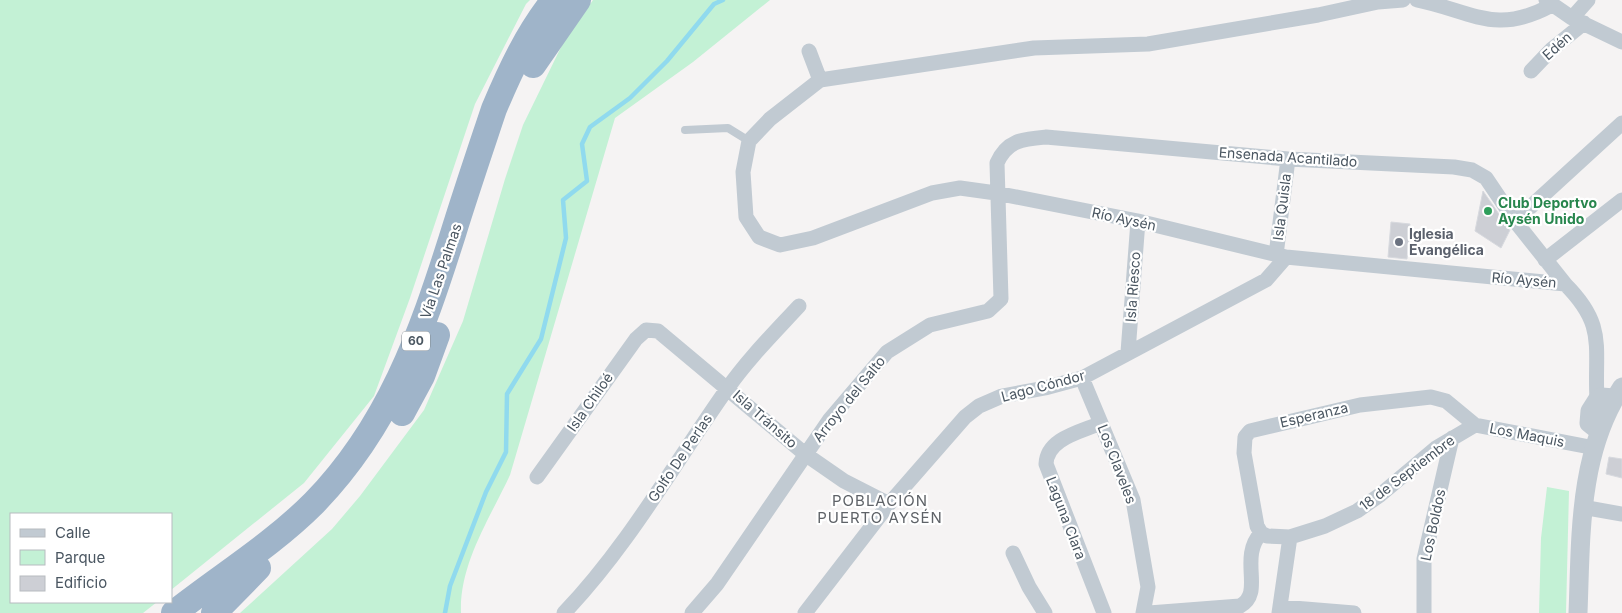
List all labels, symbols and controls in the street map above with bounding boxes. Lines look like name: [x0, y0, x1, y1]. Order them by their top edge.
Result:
street label: Edén: [1539, 28, 1575, 63]
street label: Ensenada Acantilado: [1218, 143, 1358, 170]
street label: Isla Quisla: [1269, 172, 1294, 241]
place label: Club Deportvo Aysén Unido: [1498, 194, 1597, 227]
street label: Río Aysén: [1090, 203, 1158, 234]
marker: Club Deportvo Aysén Unido: [1482, 205, 1494, 217]
street label: Vía Las Palmas: [416, 221, 465, 321]
place label: Iglesia Evangélica: [1409, 225, 1484, 258]
marker: Iglesia Evangélica: [1393, 236, 1405, 248]
street label: Isla Riesco: [1122, 251, 1143, 323]
street label: Río Aysén: [1491, 268, 1557, 291]
road number: 60: [402, 332, 430, 351]
street label: Arroyo del Salto: [809, 352, 888, 445]
street label: Lago Cóndor: [999, 366, 1087, 405]
street label: Isla Chiloé: [563, 369, 616, 435]
street label: Isla Tránsito: [730, 386, 801, 451]
street label: Esperanza: [1278, 398, 1350, 431]
street label: Golfo De Perlas: [644, 410, 715, 505]
street label: Los Maquis: [1488, 419, 1566, 450]
street label: Los Claveles: [1095, 422, 1140, 506]
street label: 18 de Septiembre: [1356, 431, 1458, 514]
street label: Laguna Clara: [1043, 474, 1090, 562]
street label: Los Boldos: [1417, 487, 1448, 562]
district label: POBLACIÓN PUERTO AYSÉN: [817, 491, 943, 527]
legend: [10, 513, 172, 603]
text: Calle: [55, 523, 90, 542]
text: Parque: [55, 548, 105, 567]
text: Edificio: [55, 573, 107, 592]

